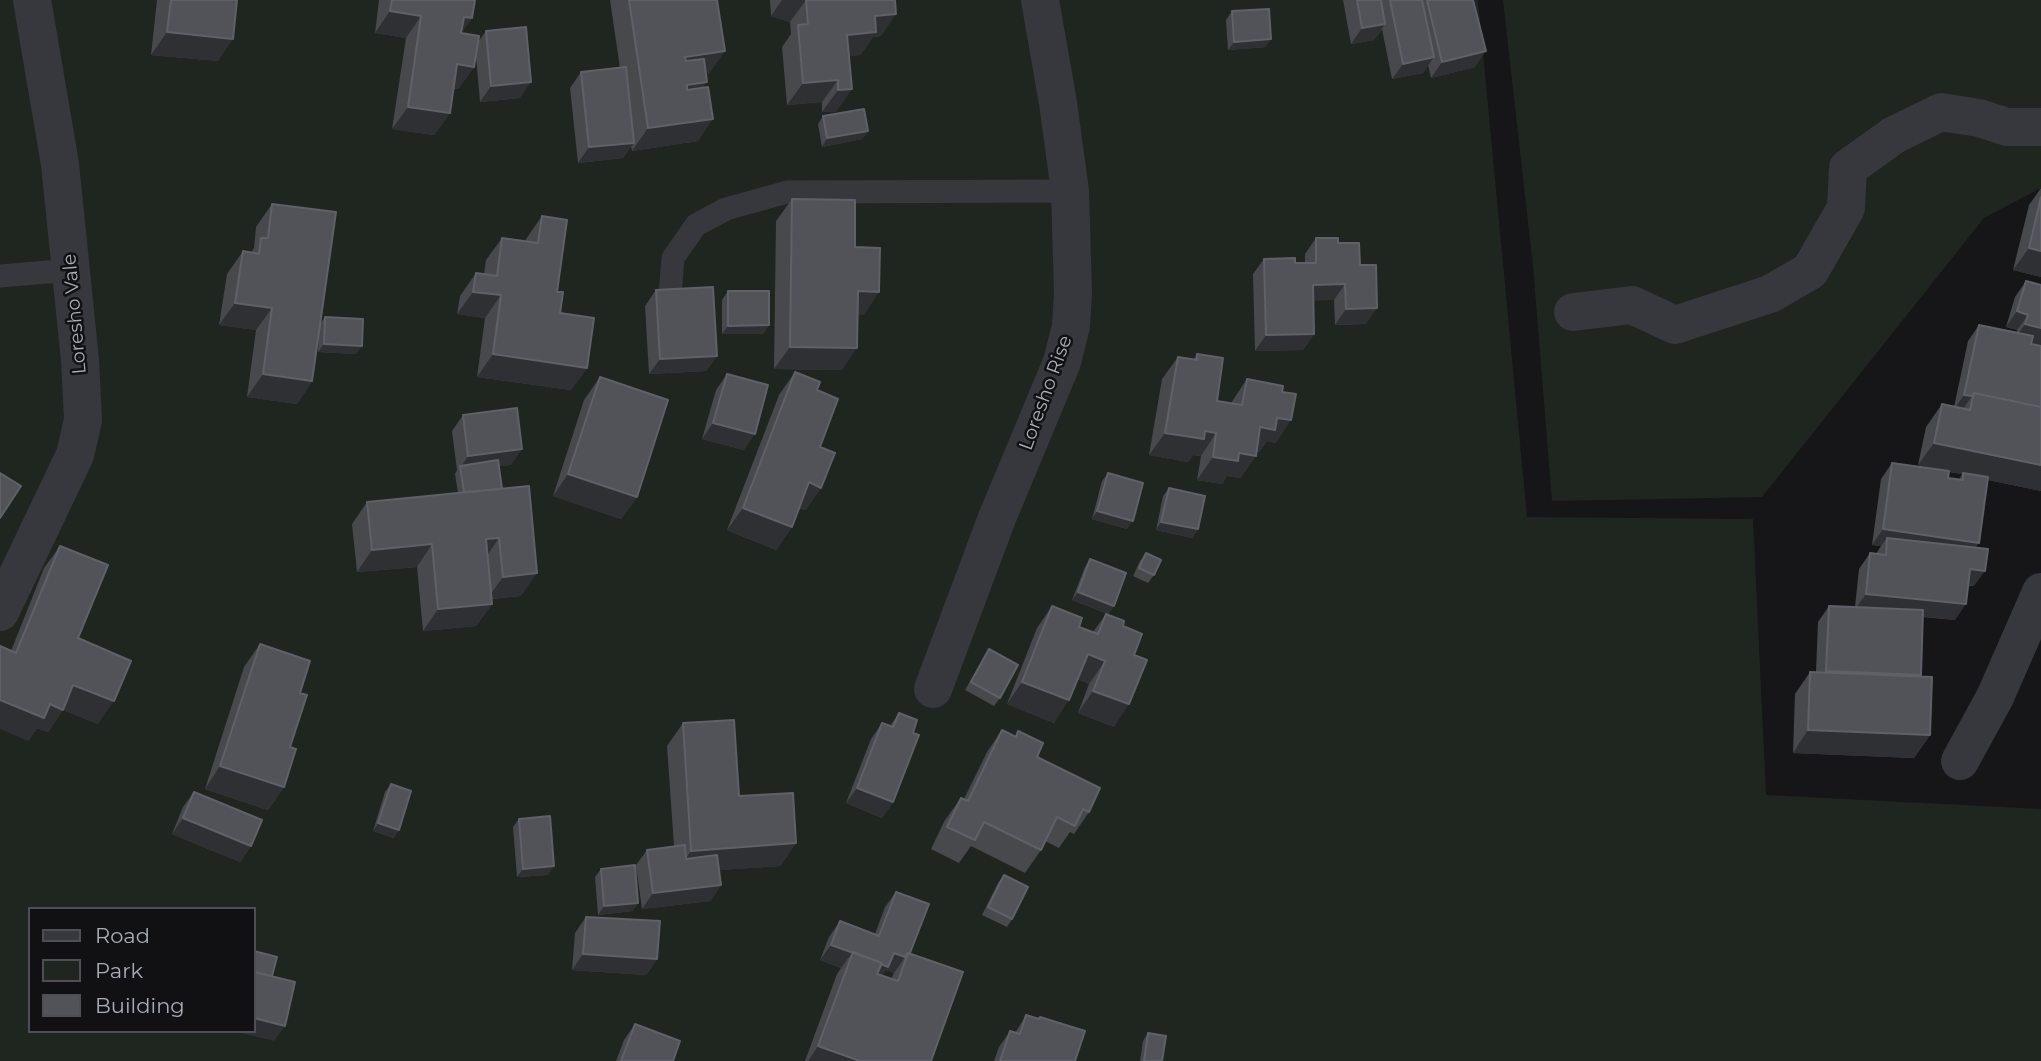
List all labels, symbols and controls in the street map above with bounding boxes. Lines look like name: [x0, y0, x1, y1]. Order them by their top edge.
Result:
street label: Loresho Vale: [58, 253, 92, 375]
street label: Loresho Rise: [1015, 333, 1077, 453]
legend: [28, 907, 256, 1033]
text: Road: [95, 923, 150, 948]
text: Park: [95, 958, 143, 983]
text: Building: [95, 993, 185, 1018]

